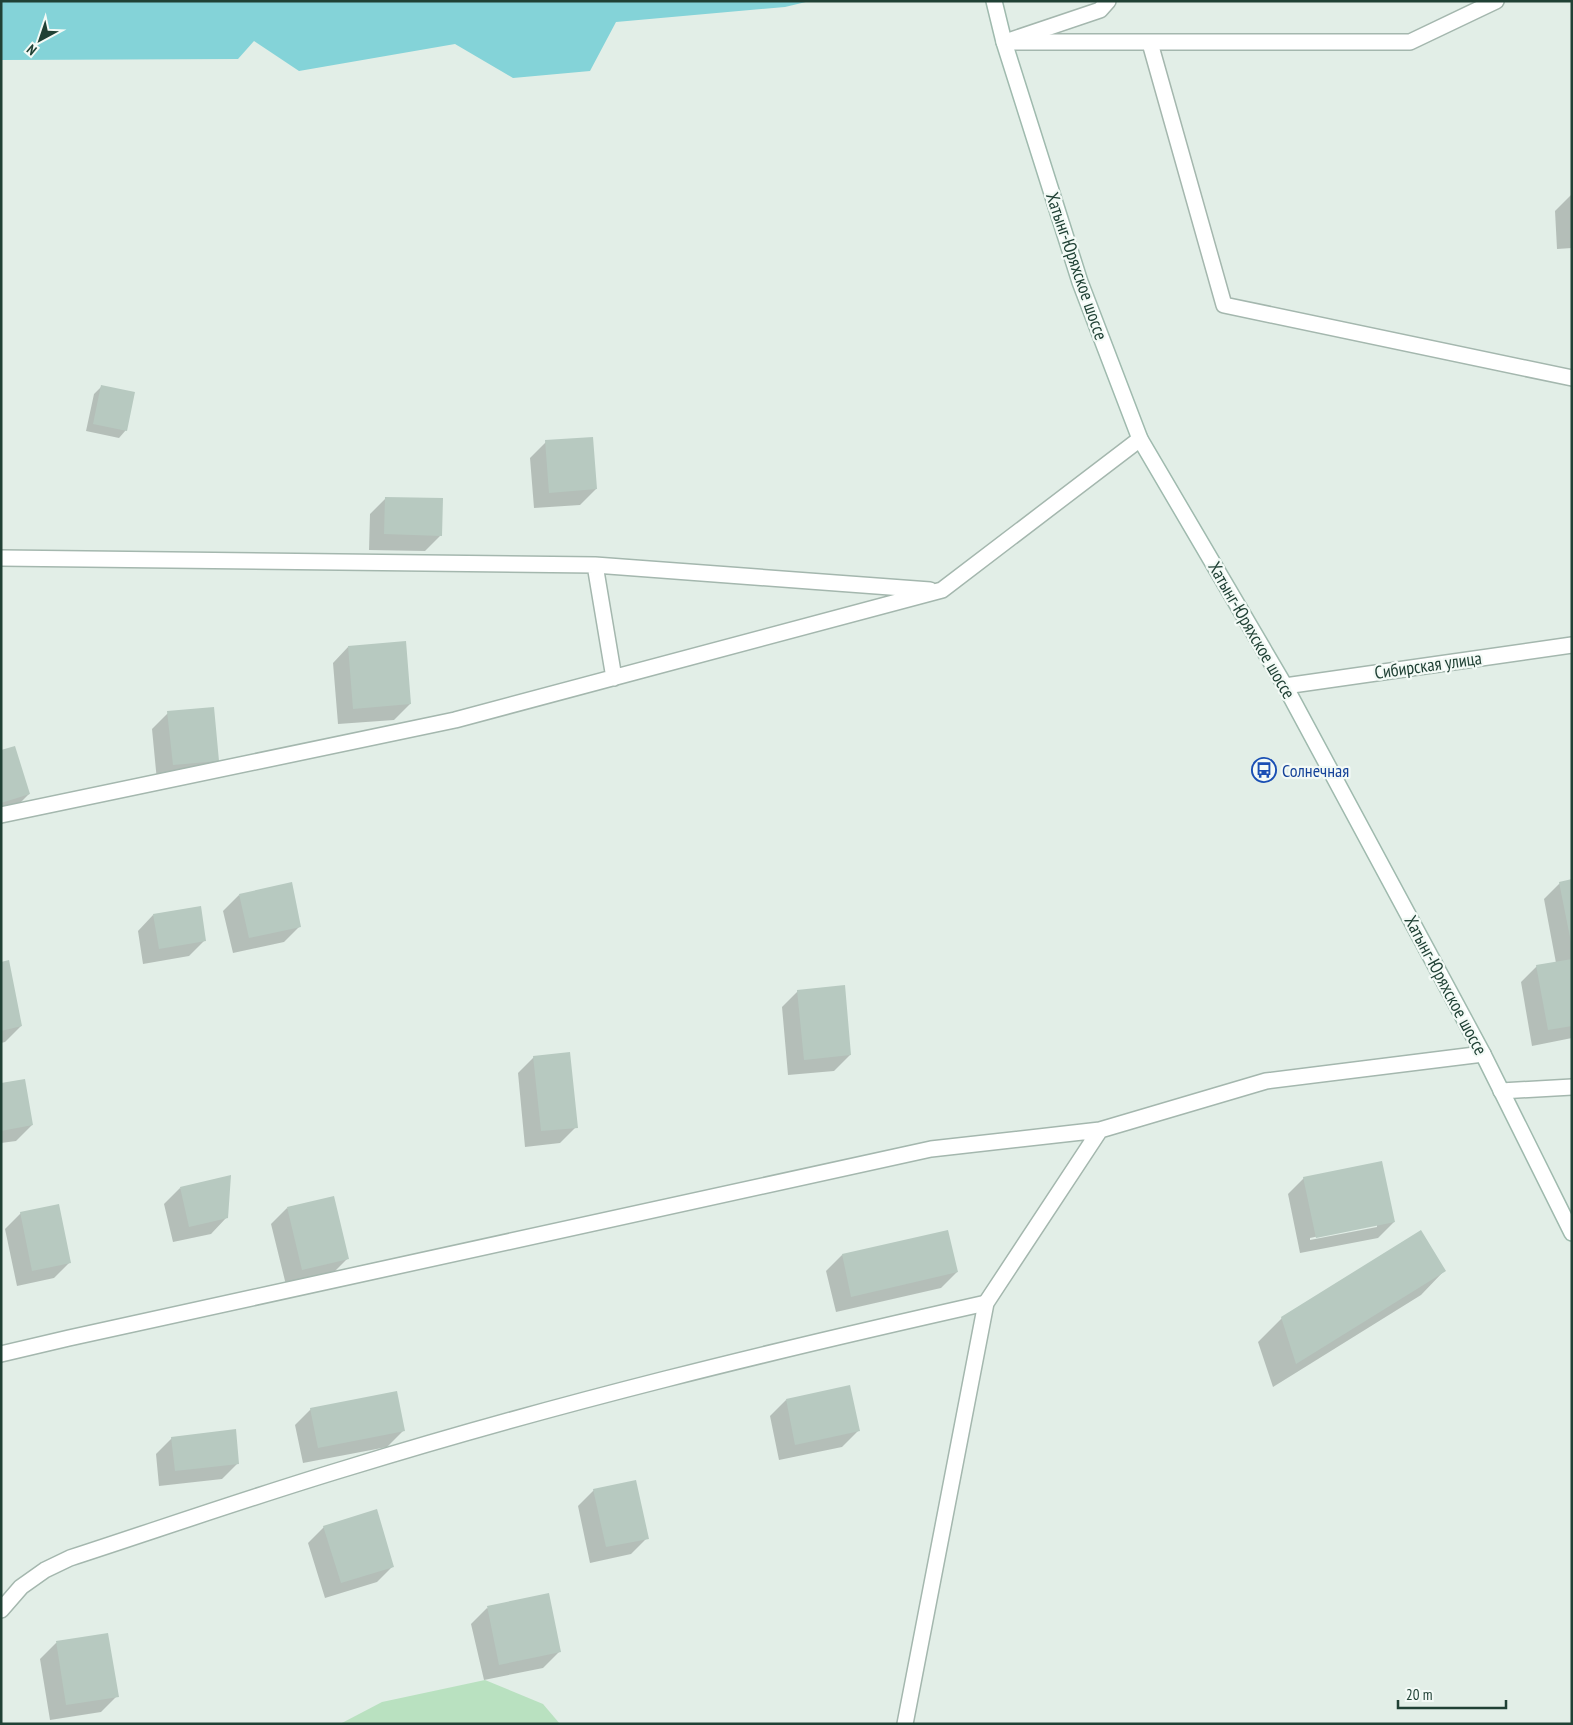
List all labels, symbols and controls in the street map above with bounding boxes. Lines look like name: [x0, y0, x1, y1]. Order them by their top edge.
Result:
north arrow: [15, 15, 65, 65]
text: N: [23, 41, 40, 59]
street label: Хатынг-Юряхское шоссе: [1041, 189, 1113, 343]
street label: Хатынг-Юряхское шоссе: [1203, 557, 1301, 703]
street label: Сибирская улица: [1373, 646, 1483, 684]
bus stop icon: Солнечная: [1251, 757, 1277, 783]
place label: Солнечная: [1282, 759, 1349, 782]
street label: Хатынг-Юряхское шоссе: [1400, 911, 1492, 1059]
scale bar: [1398, 1678, 1506, 1710]
text: 20 m: [1406, 1685, 1432, 1704]

